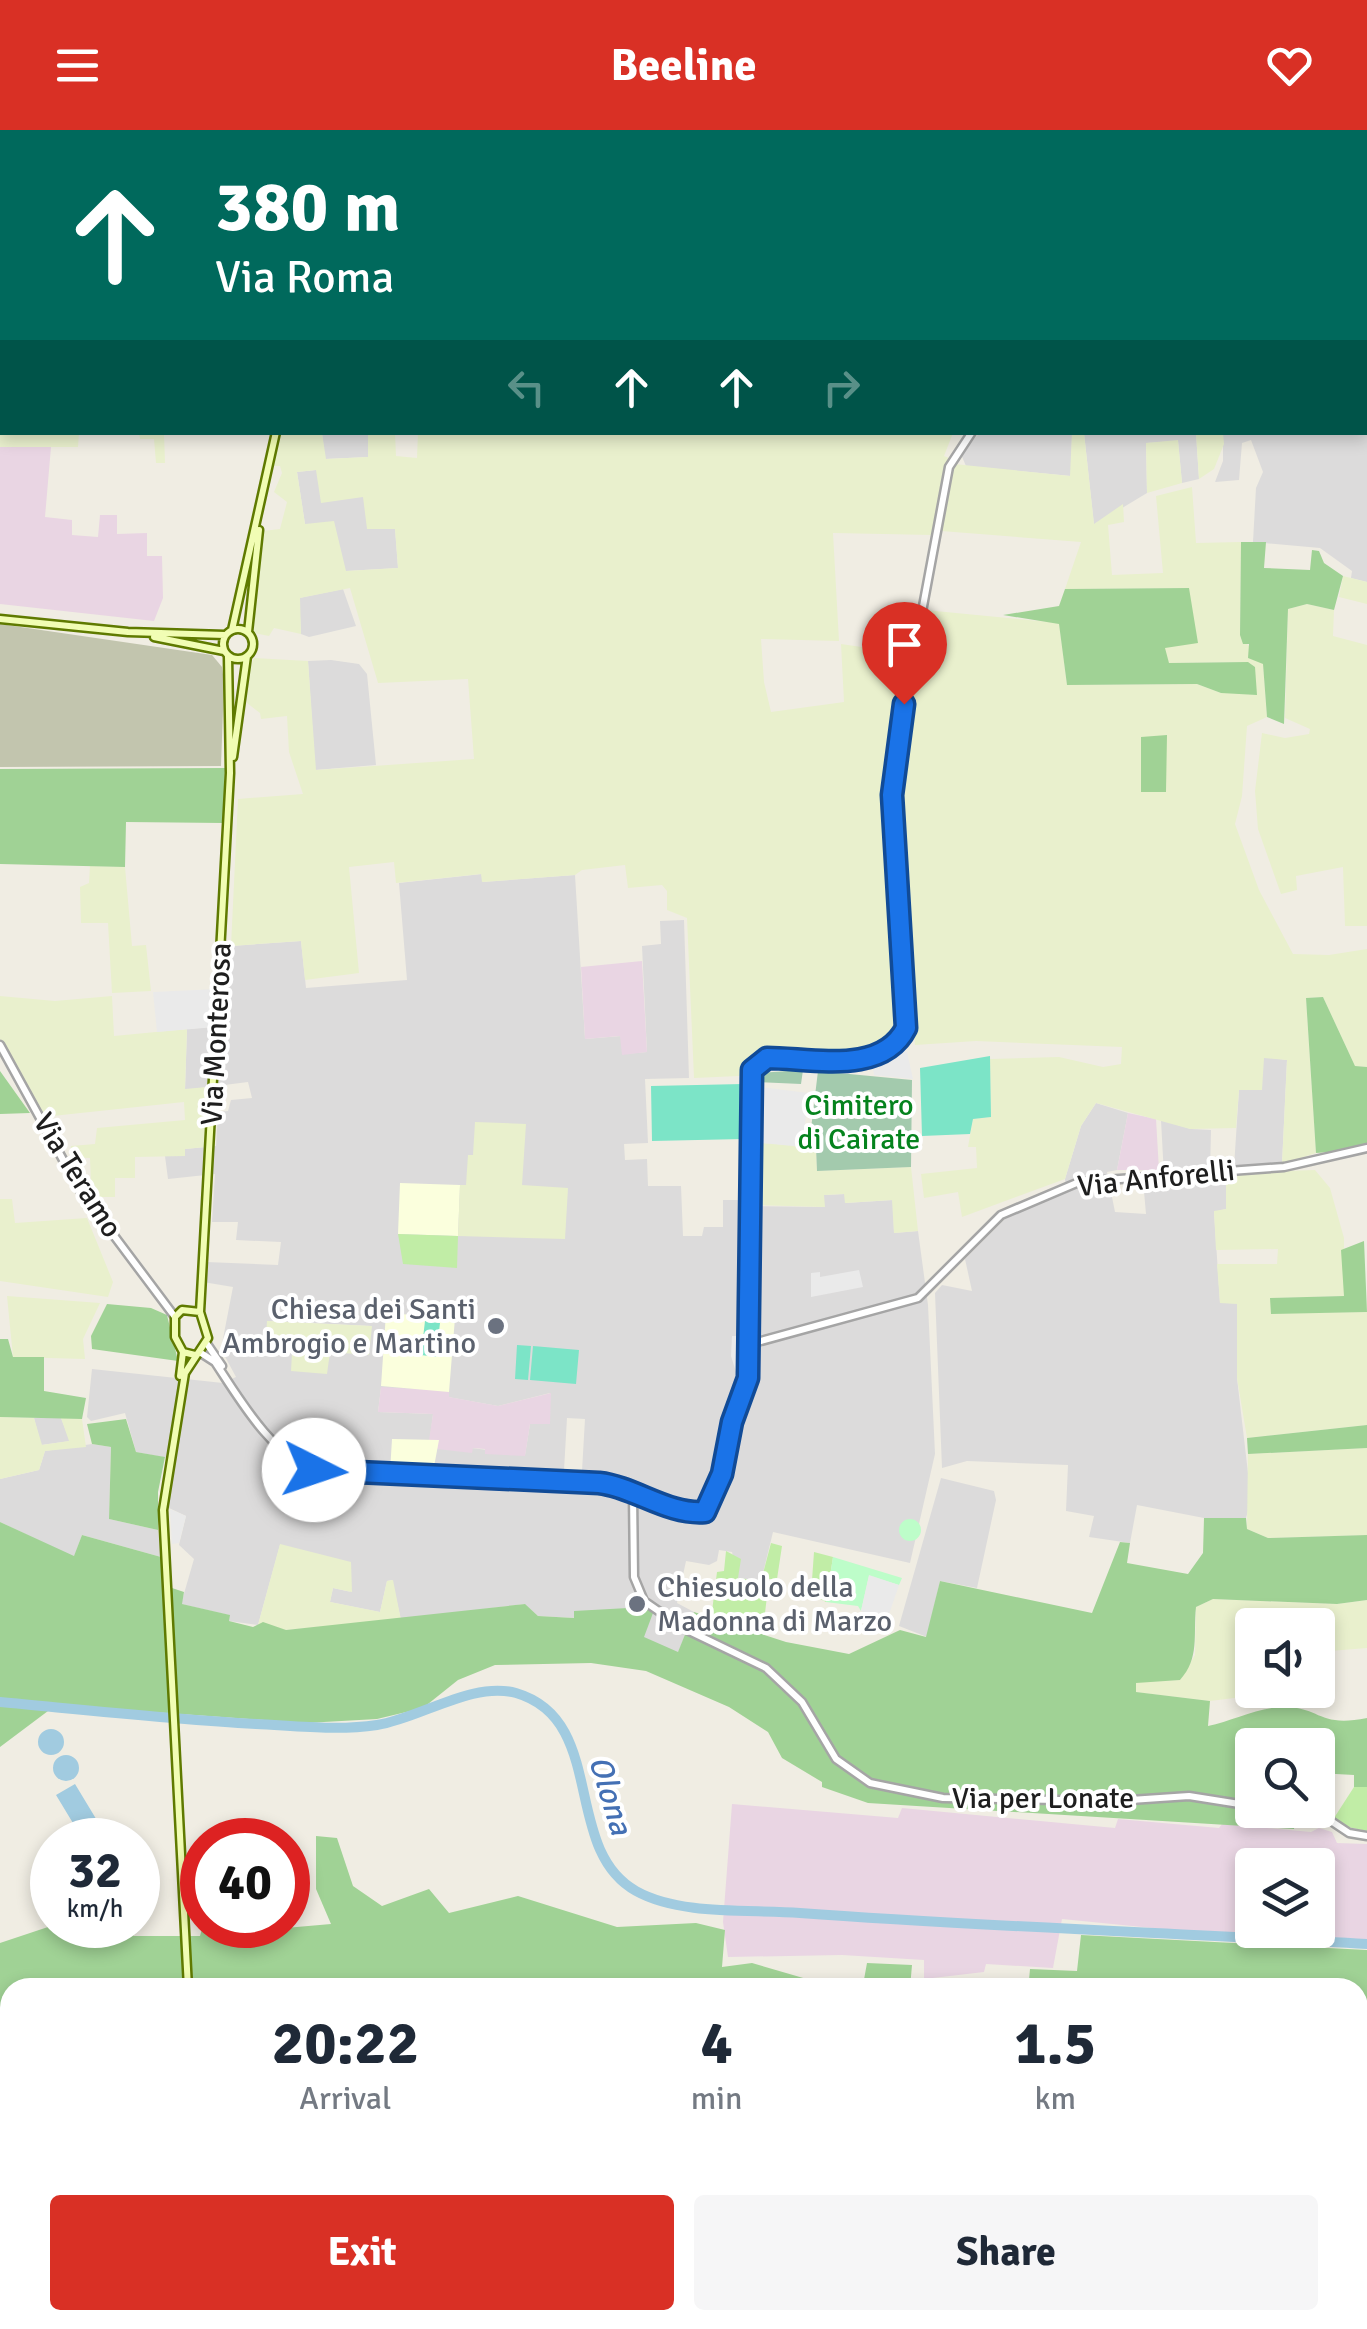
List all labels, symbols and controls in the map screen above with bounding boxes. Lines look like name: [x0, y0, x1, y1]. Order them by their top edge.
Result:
icon: menu: [50, 38, 105, 93]
text: Beeline: [610, 38, 757, 93]
icon: heart: [1262, 38, 1317, 93]
text: 380 m: [215, 164, 400, 250]
icon: ahead: [50, 170, 180, 300]
text: Via Roma: [215, 250, 394, 305]
icon: left: [499, 360, 554, 415]
icon: ahead: [604, 360, 659, 415]
icon: ahead: [709, 360, 764, 415]
icon: right: [814, 360, 869, 415]
pin: [862, 602, 947, 705]
icon: arrive: [877, 617, 932, 672]
street label: Via Monterosa: [193, 942, 240, 1126]
park label: Cimitero di Cairate: [798, 1087, 920, 1158]
street label: Via Teramo: [25, 1106, 130, 1244]
street label: Via Anforelli: [1076, 1152, 1237, 1205]
place label: Chiesa dei Santi Ambrogio e Martino: [222, 1291, 476, 1362]
marker: Chiesa dei Santi Ambrogio e Martino: [485, 1315, 507, 1337]
position arrow: [262, 1418, 366, 1522]
place label: Chiesuolo della Madonna di Marzo: [657, 1569, 892, 1640]
marker: Chiesuolo della Madonna di Marzo: [626, 1593, 648, 1615]
map controls: [1235, 1608, 1335, 1948]
button: sound: [1235, 1608, 1335, 1708]
button: search: [1235, 1728, 1335, 1828]
water label: Olona: [580, 1751, 641, 1840]
street label: Via per Lonate: [952, 1780, 1134, 1817]
speed limit sign: 40: [180, 1818, 310, 1948]
text: 32: [68, 1840, 122, 1902]
button: layers: [1235, 1848, 1335, 1948]
text: km/h: [67, 1893, 123, 1924]
text: 20:22: [272, 2007, 419, 2081]
text: 4: [700, 2007, 733, 2081]
text: 1.5: [1014, 2007, 1096, 2081]
text: Arrival: [299, 2079, 391, 2118]
text: min: [691, 2079, 742, 2118]
text: km: [1034, 2079, 1076, 2118]
button: Exit: [50, 2195, 674, 2310]
button: Share: [694, 2195, 1318, 2310]

